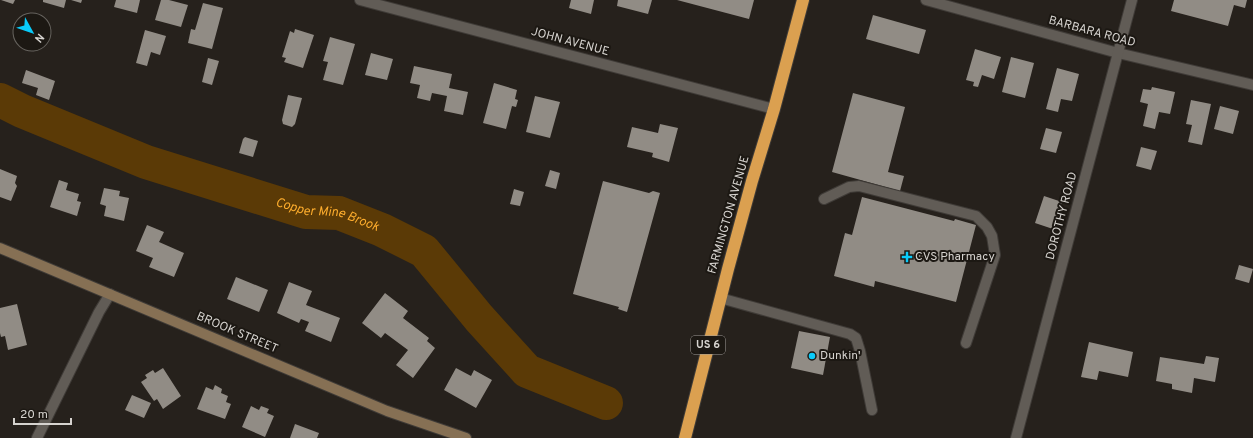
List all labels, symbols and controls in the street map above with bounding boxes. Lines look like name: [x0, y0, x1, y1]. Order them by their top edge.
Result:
north arrow: [12, 12, 52, 52]
street label: BARBARA ROAD: [1047, 13, 1137, 51]
street label: JOHN AVENUE: [529, 24, 611, 60]
text: N: [31, 30, 47, 45]
street label: FARMINGTON AVENUE: [704, 154, 754, 276]
street label: DOROTHY ROAD: [1043, 170, 1081, 262]
water label: Copper Mine Brook: [273, 195, 382, 236]
place label: CVS Pharmacy: [915, 249, 995, 265]
marker: CVS Pharmacy: [902, 252, 912, 262]
street label: BROOK STREET: [194, 309, 280, 357]
road number: US 6: [691, 336, 725, 354]
place label: Dunkin': [820, 348, 861, 364]
marker: Dunkin': [807, 351, 817, 361]
scale bar: [14, 400, 71, 426]
text: 20 m: [20, 407, 48, 423]

